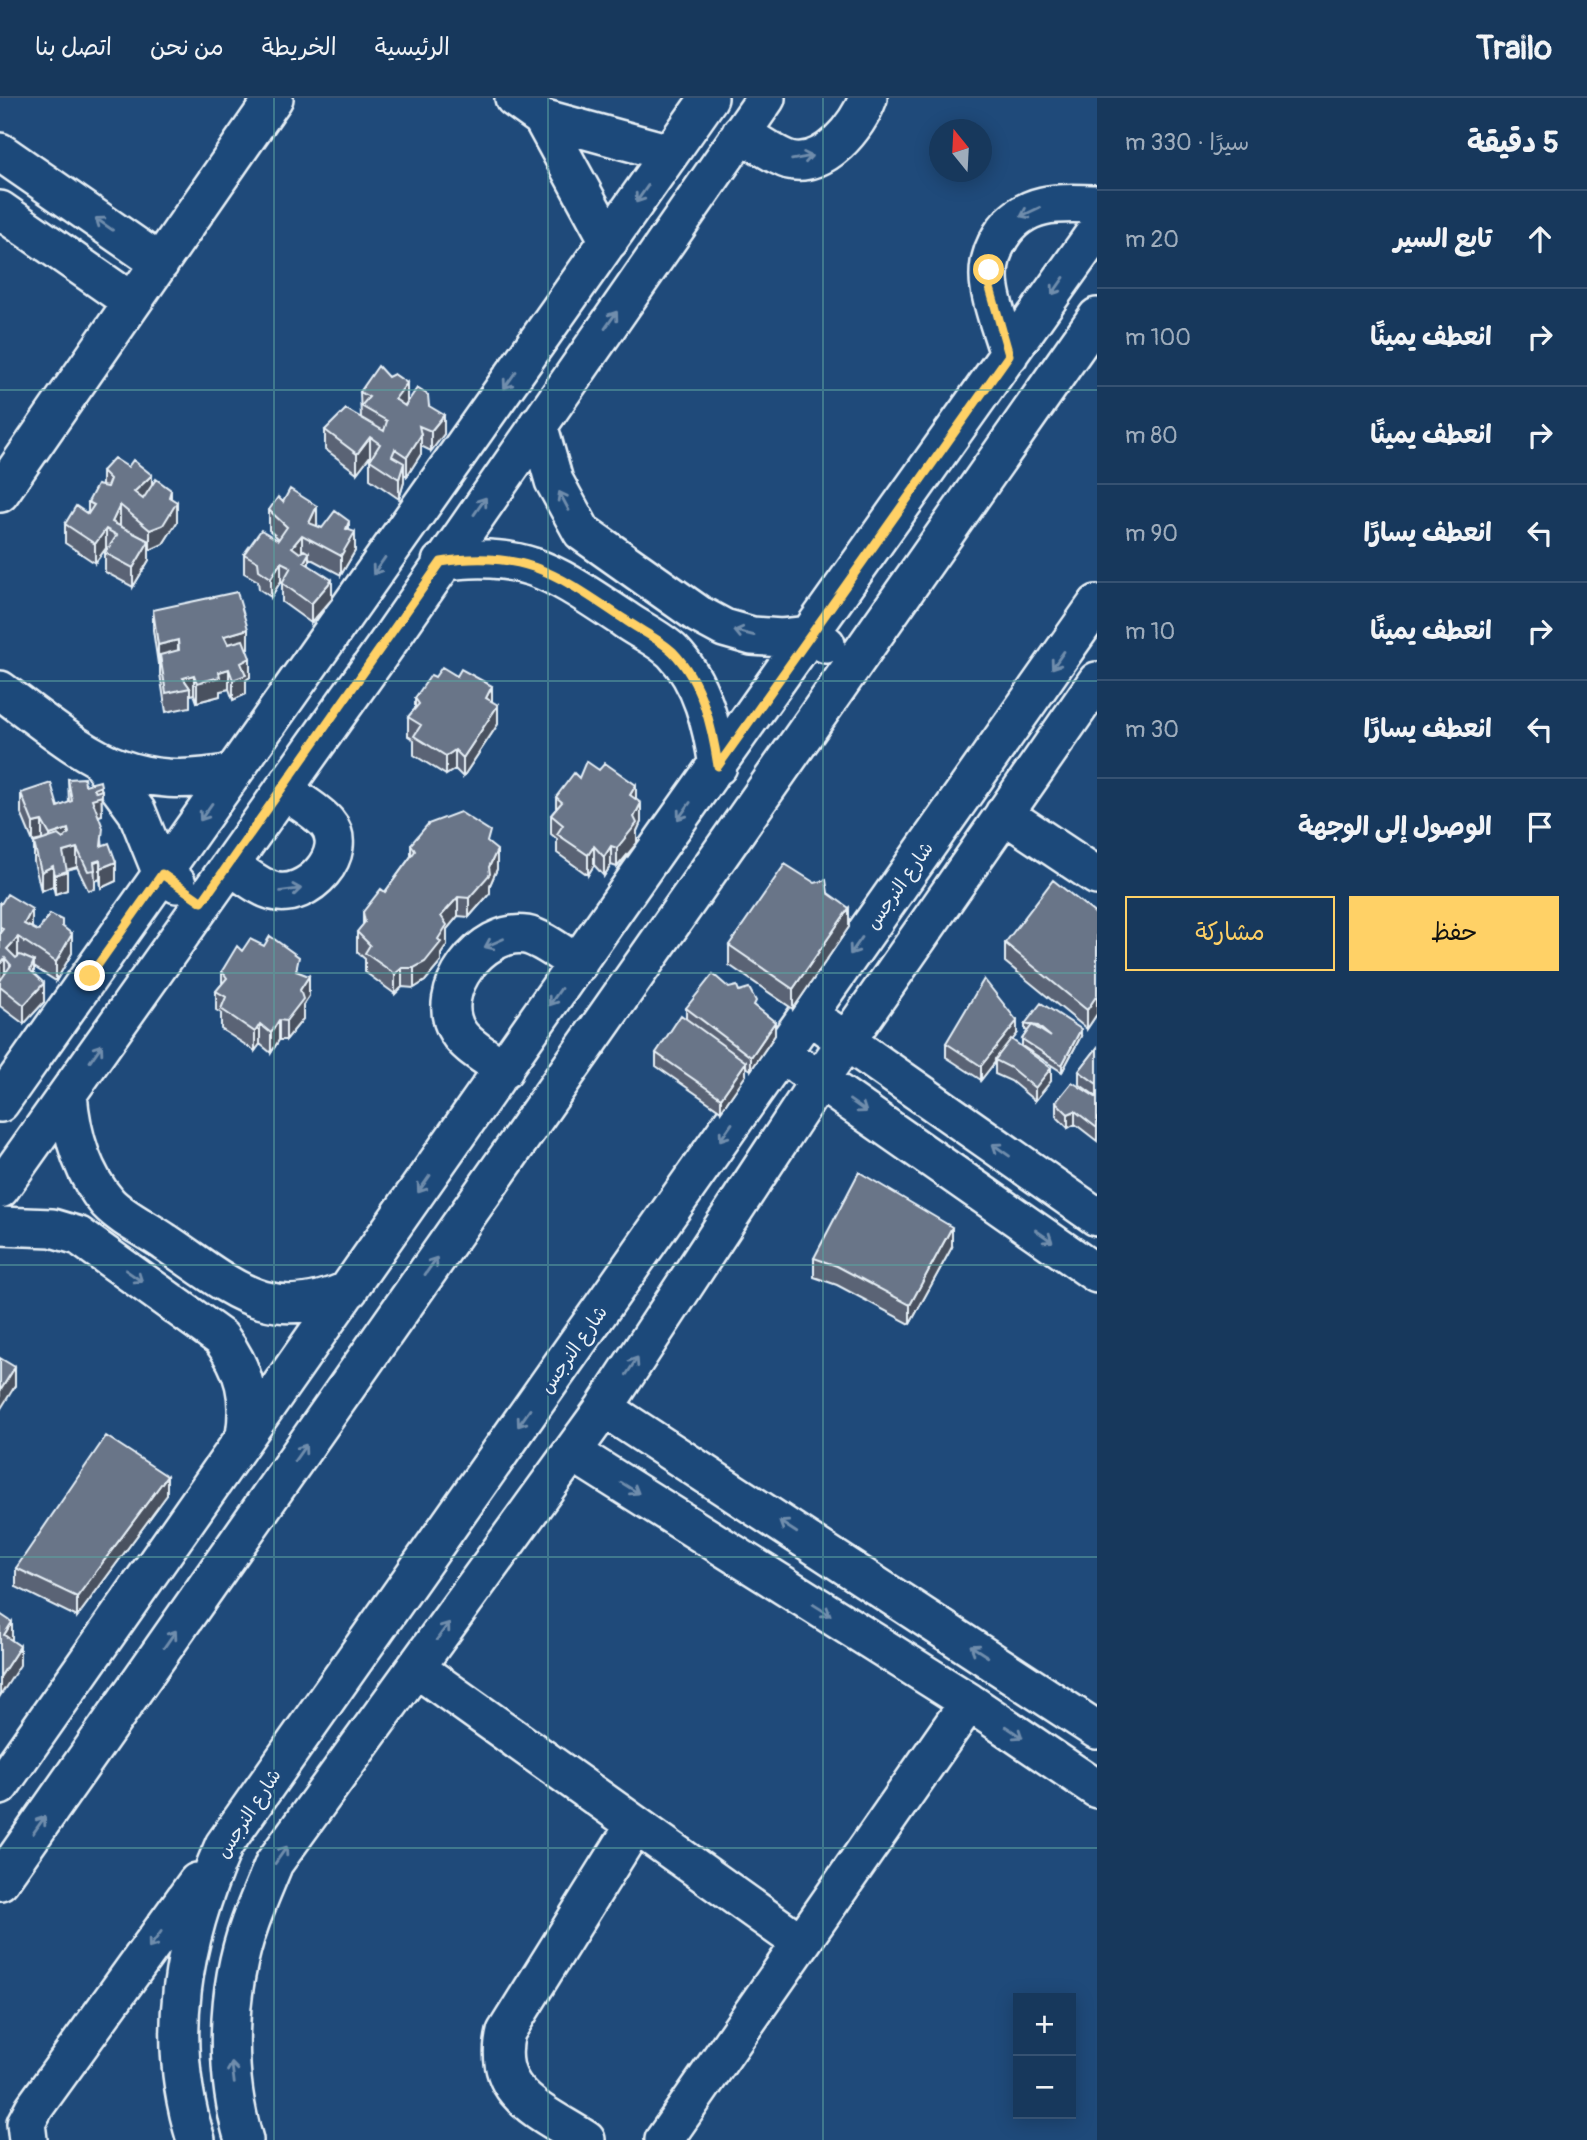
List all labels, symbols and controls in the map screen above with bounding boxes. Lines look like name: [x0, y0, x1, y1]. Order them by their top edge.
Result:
text: Trailo: [1476, 28, 1552, 69]
text: اتصل بنا: [35, 33, 112, 62]
text: من نحن: [150, 33, 224, 62]
text: الخريطة: [262, 33, 337, 62]
text: الرئيسية: [375, 33, 450, 62]
north arrow: [929, 119, 992, 182]
text: 5 دقيقة: [1467, 124, 1559, 161]
text: سيرًا · 330 m: [1125, 128, 1249, 157]
one-way arrow: [790, 151, 813, 164]
one-way arrow: [635, 184, 649, 203]
one-way arrow: [1020, 206, 1041, 219]
one-way arrow: [95, 217, 114, 231]
icon: ahead: [1521, 220, 1559, 258]
text: تابع السير: [1394, 223, 1492, 255]
text: 20 m: [1125, 225, 1179, 254]
route start: [973, 254, 1004, 285]
one-way arrow: [1051, 276, 1065, 295]
one-way arrow: [604, 311, 618, 330]
icon: right: [1521, 318, 1559, 356]
text: انعطف يمينًا: [1370, 321, 1492, 353]
text: 100 m: [1125, 323, 1191, 352]
one-way arrow: [503, 370, 518, 389]
icon: right: [1521, 416, 1559, 454]
text: انعطف يمينًا: [1370, 419, 1492, 451]
text: 80 m: [1125, 421, 1178, 450]
one-way arrow: [557, 491, 570, 512]
one-way arrow: [473, 497, 487, 516]
icon: left: [1521, 514, 1559, 552]
text: انعطف يسارًا: [1363, 517, 1492, 549]
text: 90 m: [1125, 519, 1178, 548]
one-way arrow: [372, 556, 386, 575]
icon: right: [1521, 612, 1559, 650]
text: انعطف يمينًا: [1370, 615, 1492, 647]
text: 10 m: [1125, 617, 1175, 646]
one-way arrow: [733, 626, 756, 639]
one-way arrow: [1051, 650, 1065, 669]
icon: left: [1521, 710, 1559, 748]
text: انعطف يسارًا: [1363, 713, 1492, 745]
text: 30 m: [1125, 715, 1179, 744]
one-way arrow: [677, 801, 692, 819]
one-way arrow: [199, 802, 213, 821]
icon: arrive: [1521, 808, 1559, 846]
text: الوصول إلى الوجهة: [1298, 811, 1492, 843]
street label: شارع النرجس: [861, 837, 940, 935]
one-way arrow: [279, 883, 302, 896]
button: مشاركة: [1125, 896, 1335, 971]
button: حفظ: [1349, 896, 1559, 971]
one-way arrow: [849, 936, 864, 955]
one-way arrow: [484, 937, 505, 950]
route end: [74, 960, 105, 991]
one-way arrow: [548, 987, 562, 1006]
one-way arrow: [89, 1044, 103, 1063]
one-way arrow: [848, 1099, 867, 1113]
one-way arrow: [719, 1122, 733, 1141]
one-way arrow: [992, 1143, 1011, 1157]
one-way arrow: [417, 1174, 431, 1193]
one-way arrow: [1034, 1229, 1053, 1243]
one-way arrow: [424, 1257, 438, 1276]
one-way arrow: [124, 1269, 143, 1283]
street label: شارع النرجس: [535, 1301, 614, 1399]
one-way arrow: [626, 1356, 640, 1376]
one-way arrow: [517, 1408, 531, 1427]
one-way arrow: [293, 1444, 308, 1463]
one-way arrow: [619, 1482, 639, 1496]
one-way arrow: [779, 1520, 799, 1534]
one-way arrow: [812, 1602, 831, 1617]
one-way arrow: [435, 1621, 450, 1640]
one-way arrow: [163, 1630, 177, 1649]
one-way arrow: [970, 1643, 990, 1657]
one-way arrow: [1003, 1725, 1023, 1739]
street label: شارع النرجس: [211, 1764, 287, 1863]
one-way arrow: [32, 1816, 46, 1835]
one-way arrow: [274, 1846, 288, 1865]
one-way arrow: [148, 1930, 162, 1949]
map controls: [1013, 1993, 1076, 2119]
button: +: [1013, 1993, 1076, 2056]
button: −: [1013, 2056, 1076, 2119]
one-way arrow: [226, 2062, 239, 2085]

